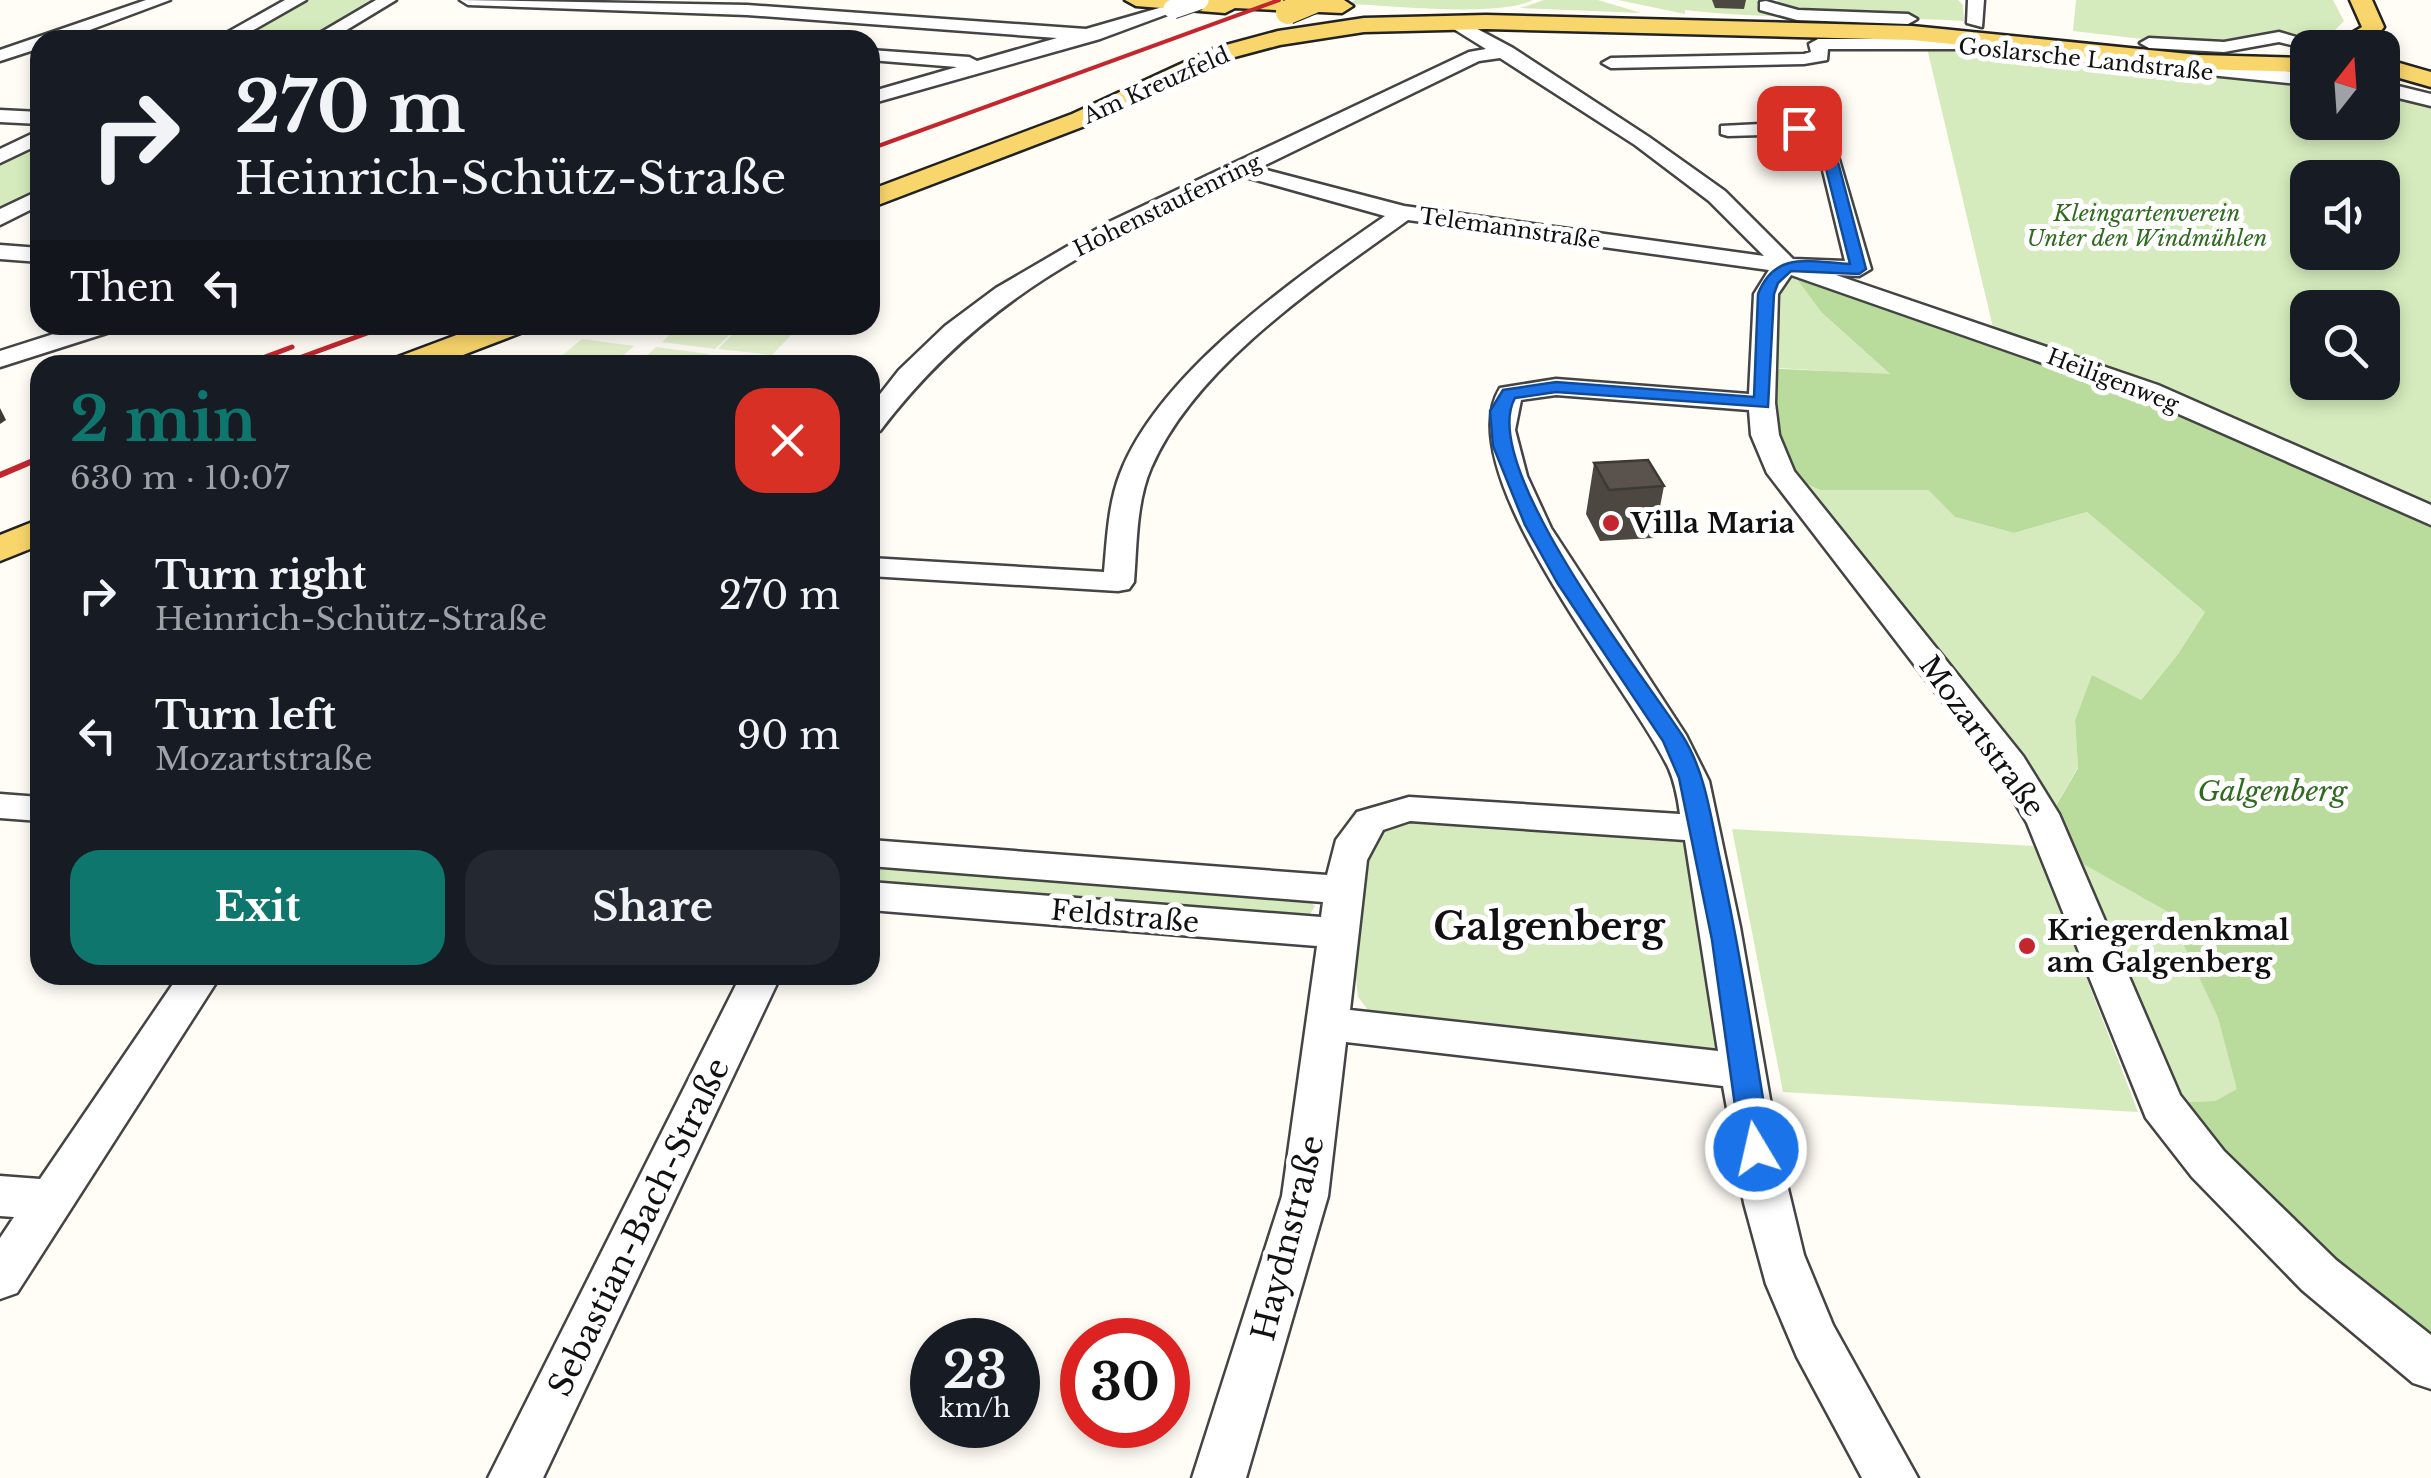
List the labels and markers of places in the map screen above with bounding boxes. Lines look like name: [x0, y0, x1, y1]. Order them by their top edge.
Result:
pin: [1757, 86, 1842, 171]
place label: Villa Maria: [1630, 506, 1795, 541]
marker: Villa Maria: [1600, 512, 1622, 534]
place label: Kriegerdenkmal am Galgenberg: [2047, 913, 2289, 980]
marker: Kriegerdenkmal am Galgenberg: [2016, 935, 2038, 957]

